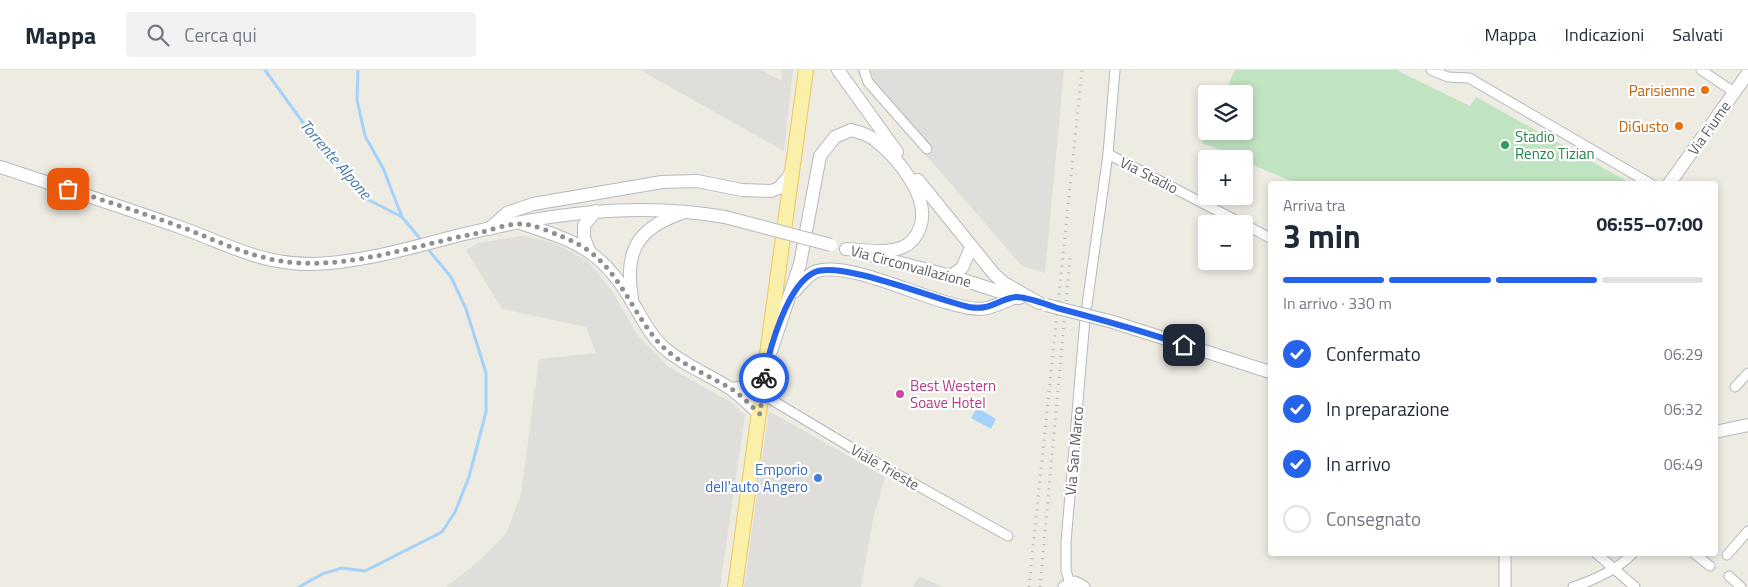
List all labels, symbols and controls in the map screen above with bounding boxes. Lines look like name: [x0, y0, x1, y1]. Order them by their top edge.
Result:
search box: [126, 12, 476, 57]
text: Mappa: [25, 17, 96, 53]
text: Cerca qui: [184, 20, 257, 49]
icon: search: [144, 21, 172, 49]
text: Mappa: [1484, 21, 1537, 48]
text: Indicazioni: [1565, 21, 1644, 48]
text: Salvati: [1672, 21, 1723, 48]
place label: Parisienne: [1629, 79, 1695, 102]
marker: Parisienne: [1699, 84, 1711, 96]
map controls: [1198, 85, 1253, 270]
button: layers: [1198, 85, 1253, 140]
street label: Via Fiume: [1682, 96, 1736, 160]
water label: Torrente Alpone: [294, 114, 379, 205]
place label: DiGusto: [1619, 115, 1669, 138]
marker: DiGusto: [1673, 120, 1685, 132]
place label: Stadio Renzo Tizian: [1515, 125, 1595, 165]
marker: Stadio Renzo Tizian: [1499, 139, 1511, 151]
button: +: [1198, 150, 1253, 205]
street label: Via Stadio: [1116, 151, 1182, 200]
pin: [47, 168, 89, 210]
icon: bag: [54, 175, 82, 203]
text: Arriva tra: [1283, 193, 1345, 217]
text: 06:55–07:00: [1596, 209, 1703, 238]
text: 3 min: [1283, 212, 1361, 260]
button: −: [1198, 215, 1253, 270]
street label: Via Circonvallazione: [848, 239, 974, 293]
text: In arrivo · 330 m: [1283, 291, 1392, 315]
pin: [1163, 324, 1205, 366]
icon: home: [1170, 331, 1198, 359]
text: Confermato: [1326, 339, 1421, 368]
icon: check: [1283, 340, 1311, 368]
text: 06:29: [1664, 342, 1703, 366]
courier: [739, 353, 789, 403]
icon: bike: [750, 364, 778, 392]
place label: Best Western Soave Hotel: [910, 374, 996, 414]
marker: Best Western Soave Hotel: [894, 388, 906, 400]
text: In preparazione: [1326, 394, 1449, 423]
icon: check: [1283, 395, 1311, 423]
text: 06:32: [1664, 397, 1703, 421]
street label: Via San Marco: [1059, 405, 1089, 497]
street label: Viale Trieste: [846, 438, 924, 496]
text: In arrivo: [1326, 449, 1391, 478]
icon: check: [1283, 450, 1311, 478]
text: 06:49: [1664, 452, 1703, 476]
place label: Emporio dell'auto Angero: [705, 458, 808, 498]
marker: Emporio dell'auto Angero: [812, 472, 824, 484]
text: Consegnato: [1326, 504, 1421, 533]

